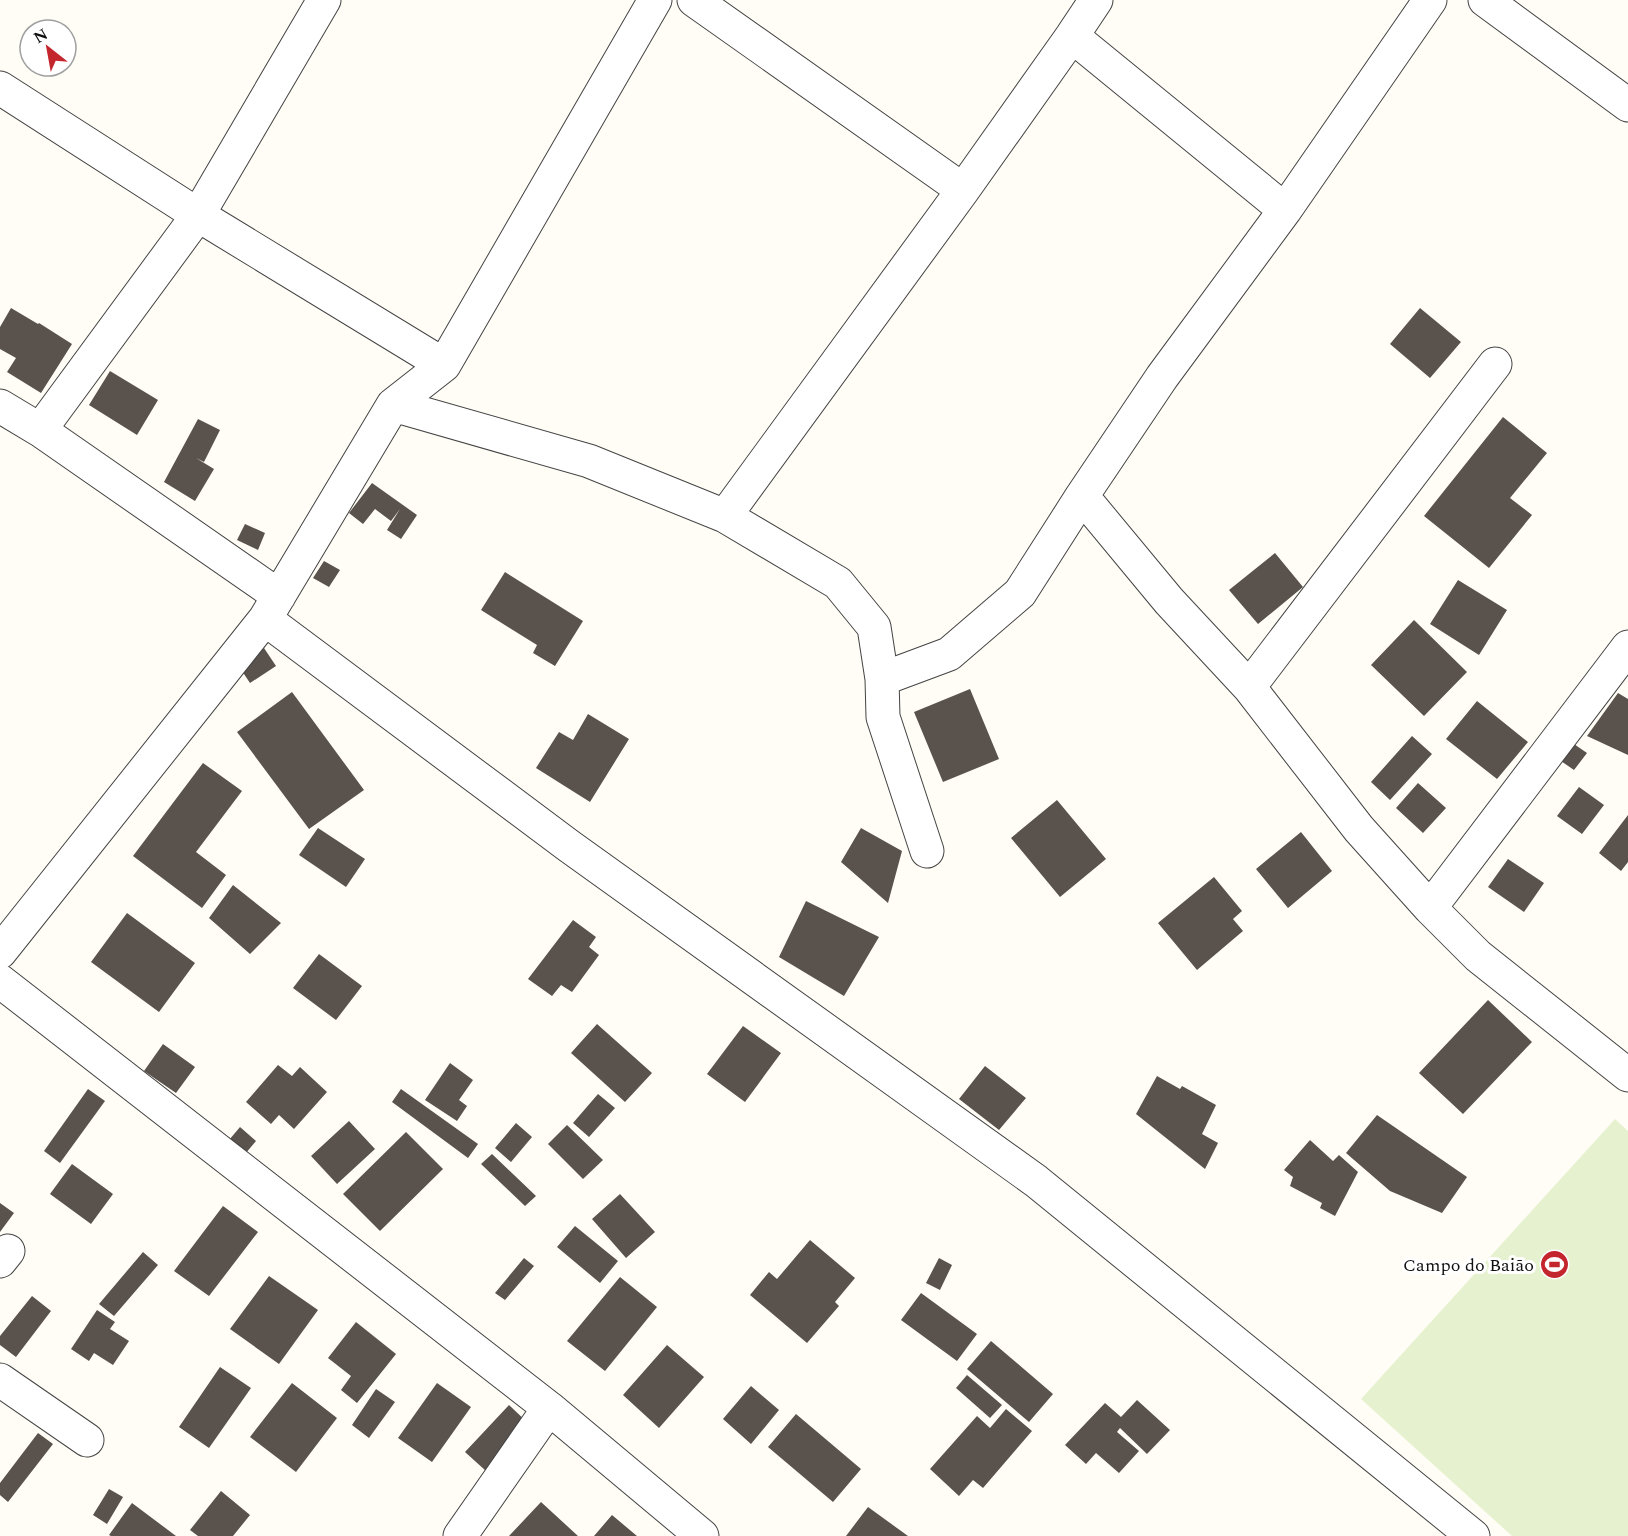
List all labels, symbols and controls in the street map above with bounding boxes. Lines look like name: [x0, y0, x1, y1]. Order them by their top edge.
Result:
north arrow: [18, 18, 78, 78]
text: N: [29, 22, 53, 50]
sports icon: Campo do Baião: [1539, 1249, 1571, 1281]
place label: Campo do Baião: [1403, 1252, 1534, 1279]

